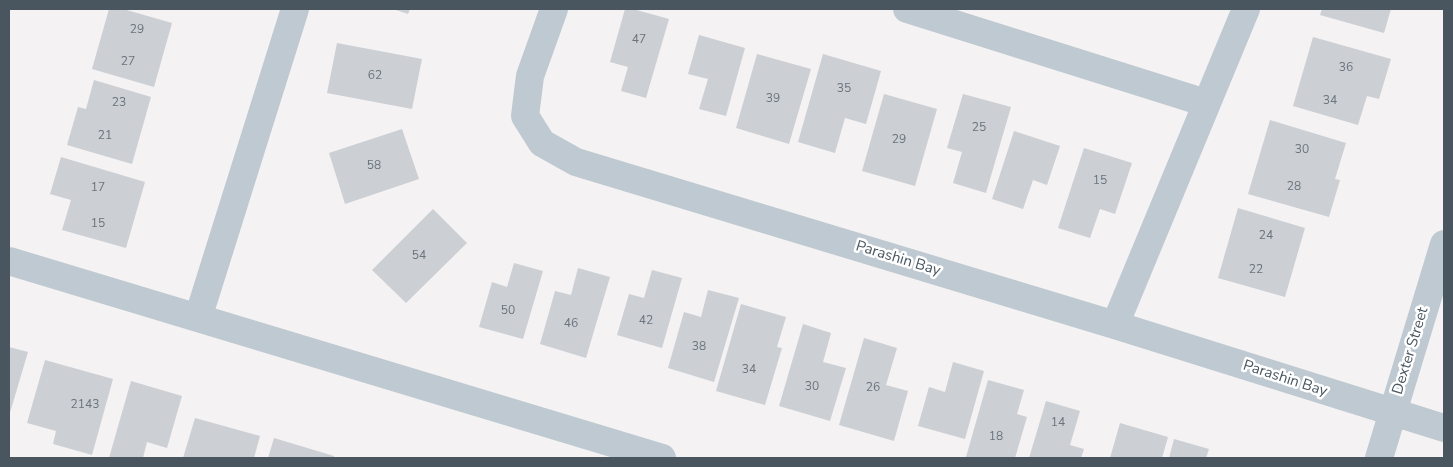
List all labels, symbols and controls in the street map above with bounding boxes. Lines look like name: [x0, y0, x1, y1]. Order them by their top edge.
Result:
house number: 29: [130, 23, 144, 37]
house number: 47: [632, 33, 646, 47]
house number: 27: [121, 55, 135, 69]
house number: 36: [1339, 61, 1353, 75]
house number: 62: [368, 69, 382, 83]
house number: 35: [837, 82, 851, 96]
house number: 39: [766, 92, 780, 106]
house number: 34: [1323, 94, 1337, 108]
house number: 23: [112, 96, 126, 110]
house number: 25: [972, 121, 986, 135]
house number: 21: [98, 129, 112, 143]
house number: 29: [892, 133, 906, 147]
house number: 30: [1295, 143, 1309, 157]
house number: 58: [367, 159, 381, 173]
house number: 15: [1093, 174, 1107, 188]
house number: 28: [1287, 180, 1301, 194]
house number: 17: [91, 181, 105, 195]
house number: 15: [91, 217, 105, 231]
house number: 24: [1259, 229, 1273, 243]
street label: Parashin Bay: [853, 238, 943, 280]
house number: 54: [412, 249, 426, 263]
house number: 22: [1249, 263, 1263, 277]
house number: 50: [501, 304, 515, 318]
street label: Dexter Street: [1389, 305, 1433, 397]
house number: 42: [639, 314, 653, 328]
house number: 46: [564, 317, 578, 331]
house number: 38: [692, 340, 706, 354]
street label: Parashin Bay: [1241, 357, 1329, 401]
house number: 34: [742, 363, 756, 377]
house number: 30: [805, 380, 819, 394]
house number: 26: [866, 381, 880, 395]
house number: 2143: [71, 398, 99, 412]
house number: 14: [1051, 416, 1065, 430]
house number: 18: [989, 430, 1003, 444]

